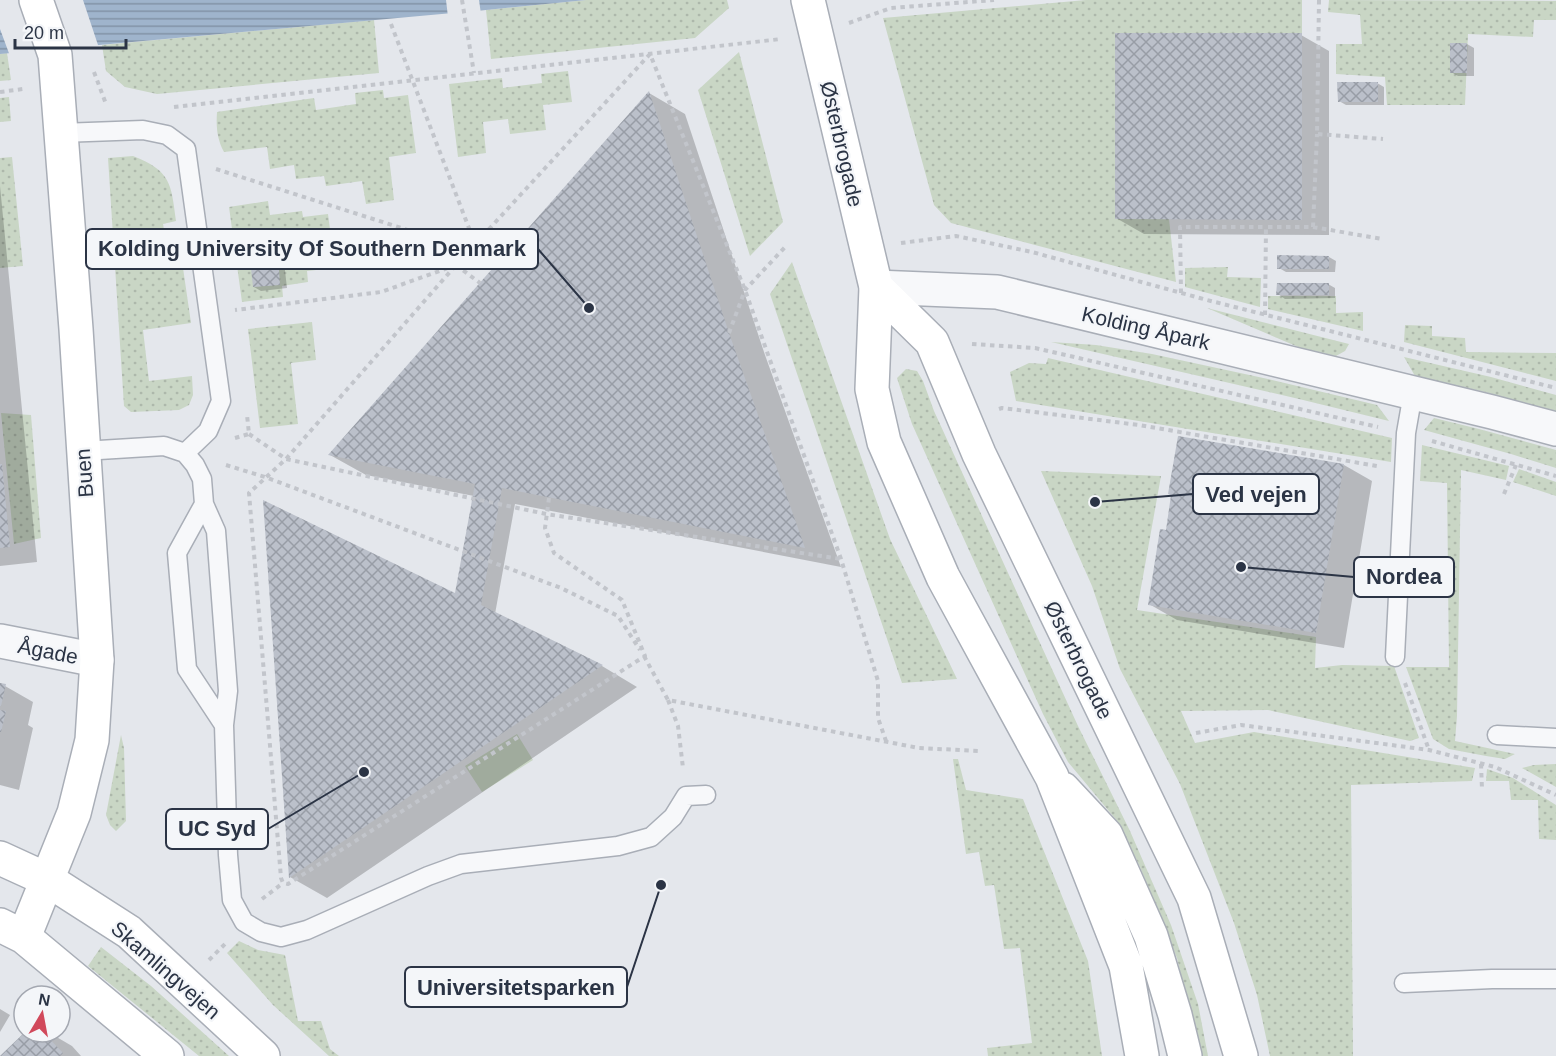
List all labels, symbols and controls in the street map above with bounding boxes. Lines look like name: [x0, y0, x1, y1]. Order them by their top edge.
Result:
scale bar: [15, 12, 126, 50]
text: 20 m: [24, 23, 64, 43]
street label: Østerbrogade: [816, 79, 868, 209]
callout: Kolding University Of Southern Denmark: [86, 229, 538, 269]
text: Kolding University Of Southern Denmark: [98, 236, 527, 261]
street label: Kolding Åpark: [1080, 302, 1213, 354]
street label: Buen: [71, 448, 97, 498]
callout: Ved vejen: [1193, 474, 1319, 514]
text: Ved vejen: [1205, 482, 1307, 507]
callout: Nordea: [1354, 557, 1454, 597]
text: Nordea: [1366, 564, 1443, 589]
street label: Østerbrogade: [1041, 597, 1117, 723]
street label: Ågade: [16, 634, 80, 668]
callout: UC Syd: [166, 809, 268, 849]
text: UC Syd: [178, 816, 256, 841]
street label: Skamlingvejen: [107, 917, 225, 1023]
callout: Universitetsparken: [405, 967, 627, 1007]
text: Universitetsparken: [417, 975, 615, 1000]
north arrow: [12, 984, 72, 1044]
text: N: [37, 990, 52, 1009]

